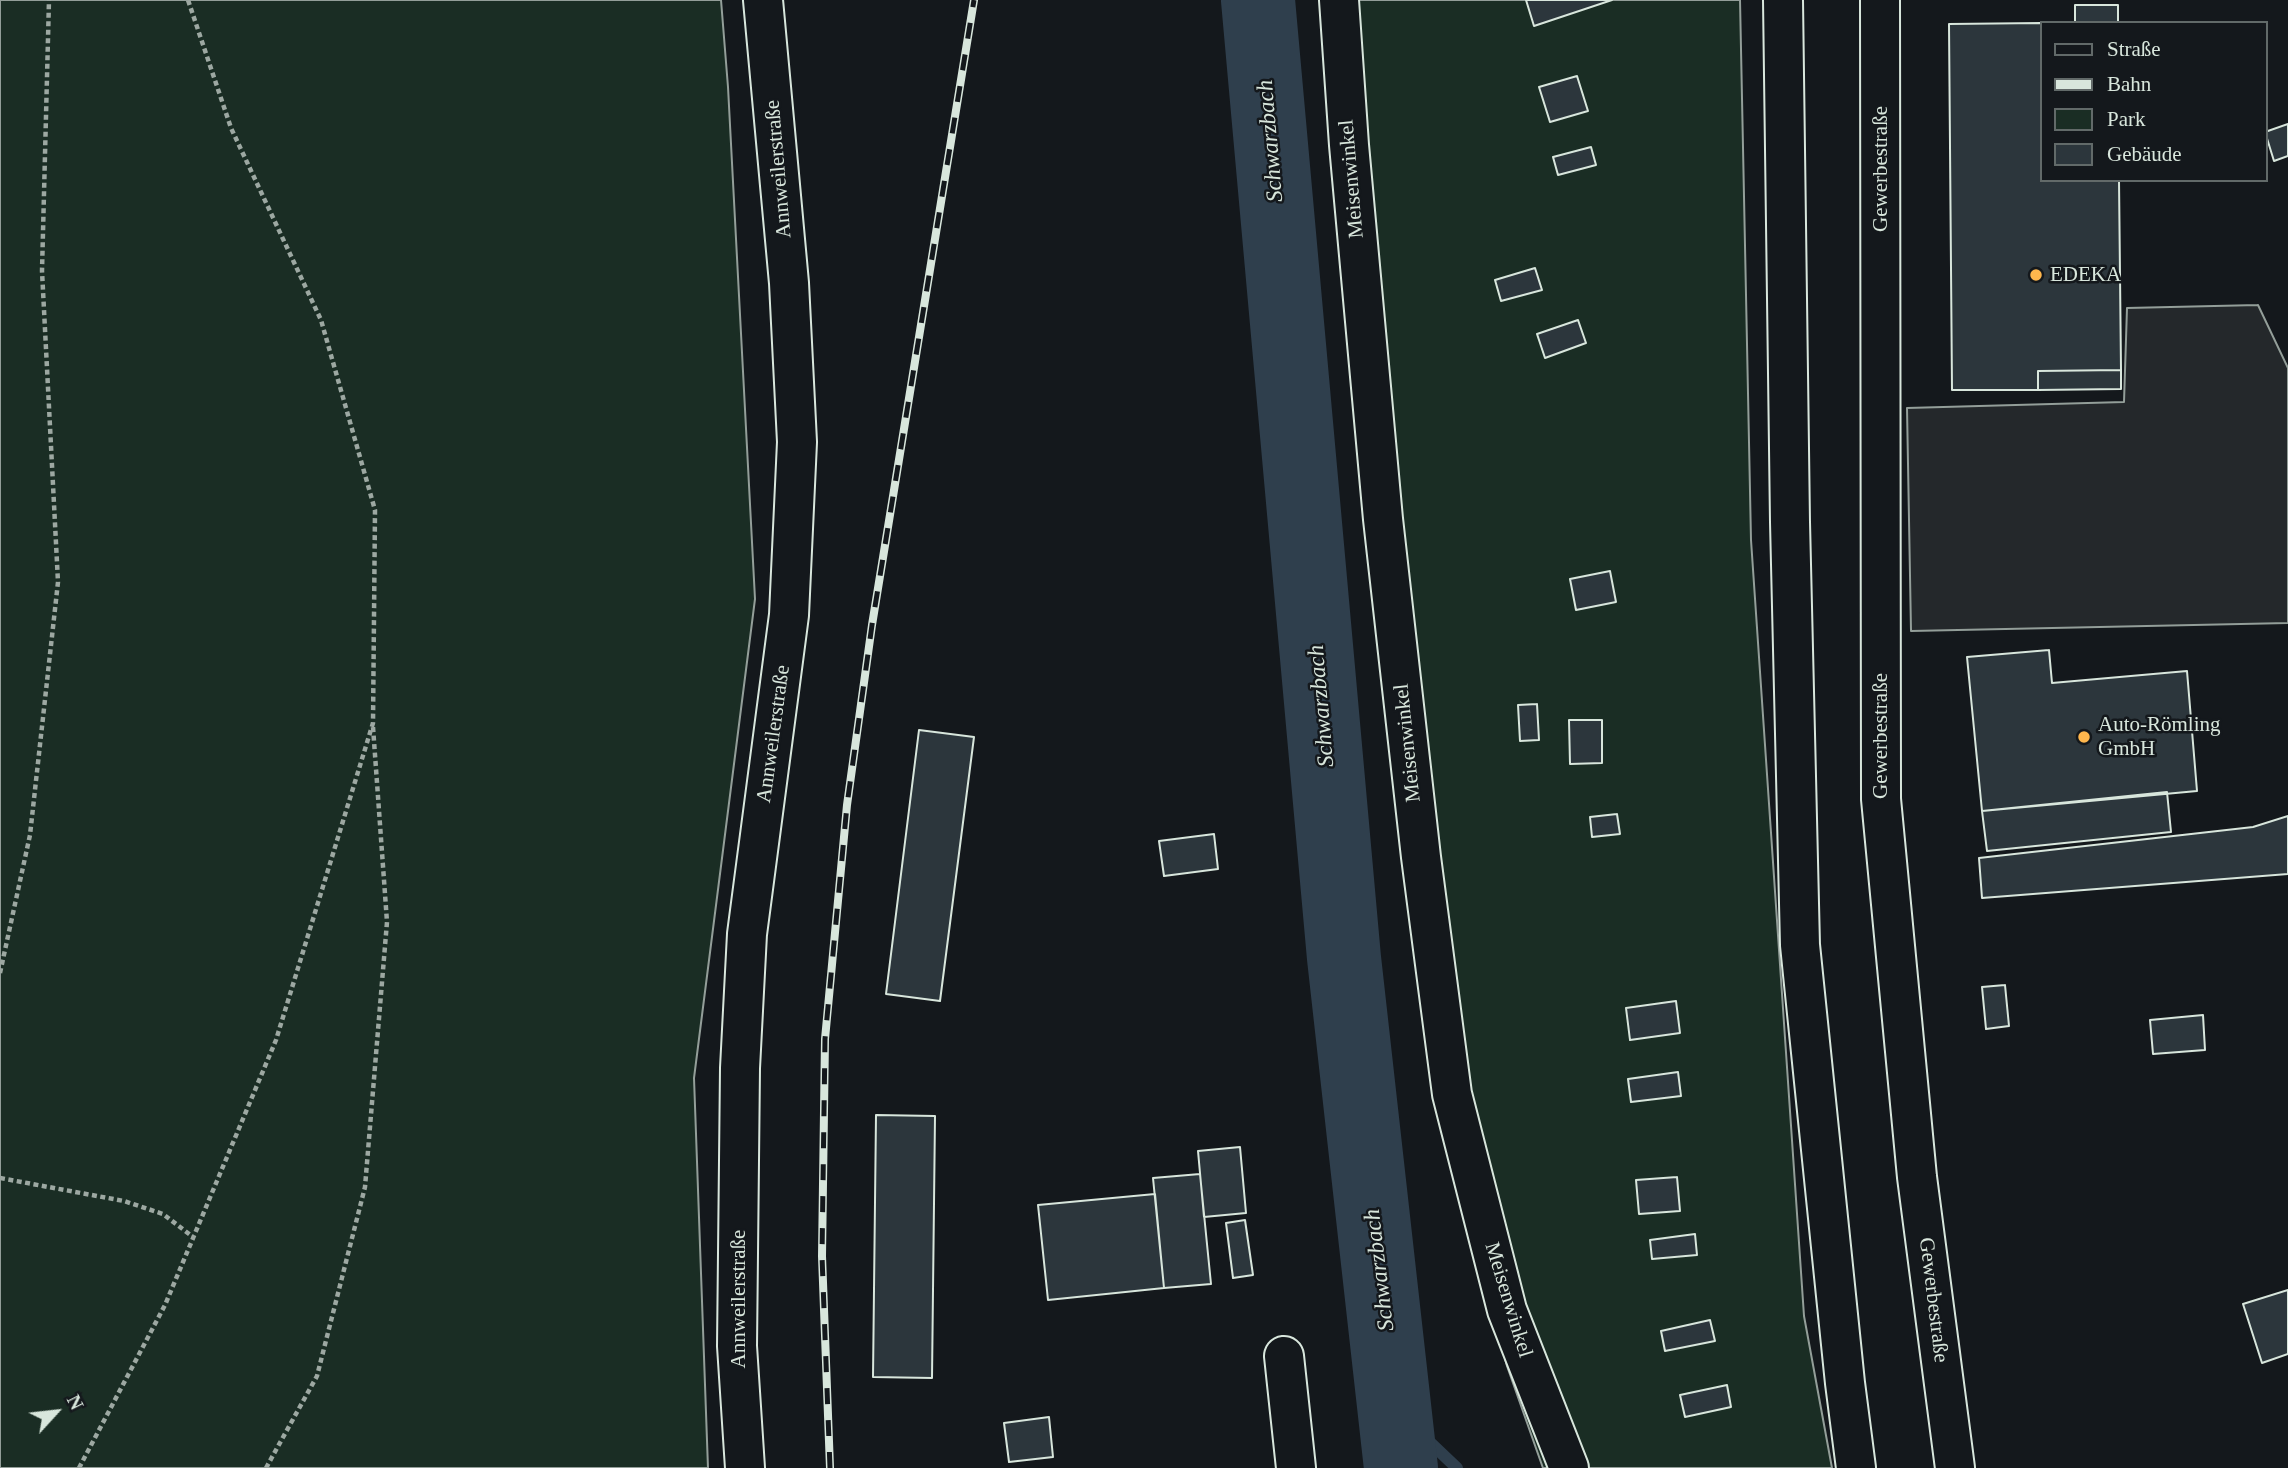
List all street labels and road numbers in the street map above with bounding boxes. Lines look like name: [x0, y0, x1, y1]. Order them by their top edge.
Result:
street label: Annweilerstraße: [760, 99, 798, 239]
street label: Gewerbestraße: [1868, 106, 1894, 232]
street label: Meisenwinkel: [1334, 119, 1370, 239]
street label: Annweilerstraße: [752, 664, 796, 804]
street label: Gewerbestraße: [1868, 673, 1894, 799]
street label: Meisenwinkel: [1389, 683, 1427, 803]
street label: Annweilerstraße: [726, 1230, 752, 1368]
street label: Gewerbestraße: [1913, 1236, 1953, 1364]
street label: Meisenwinkel: [1479, 1239, 1537, 1361]

